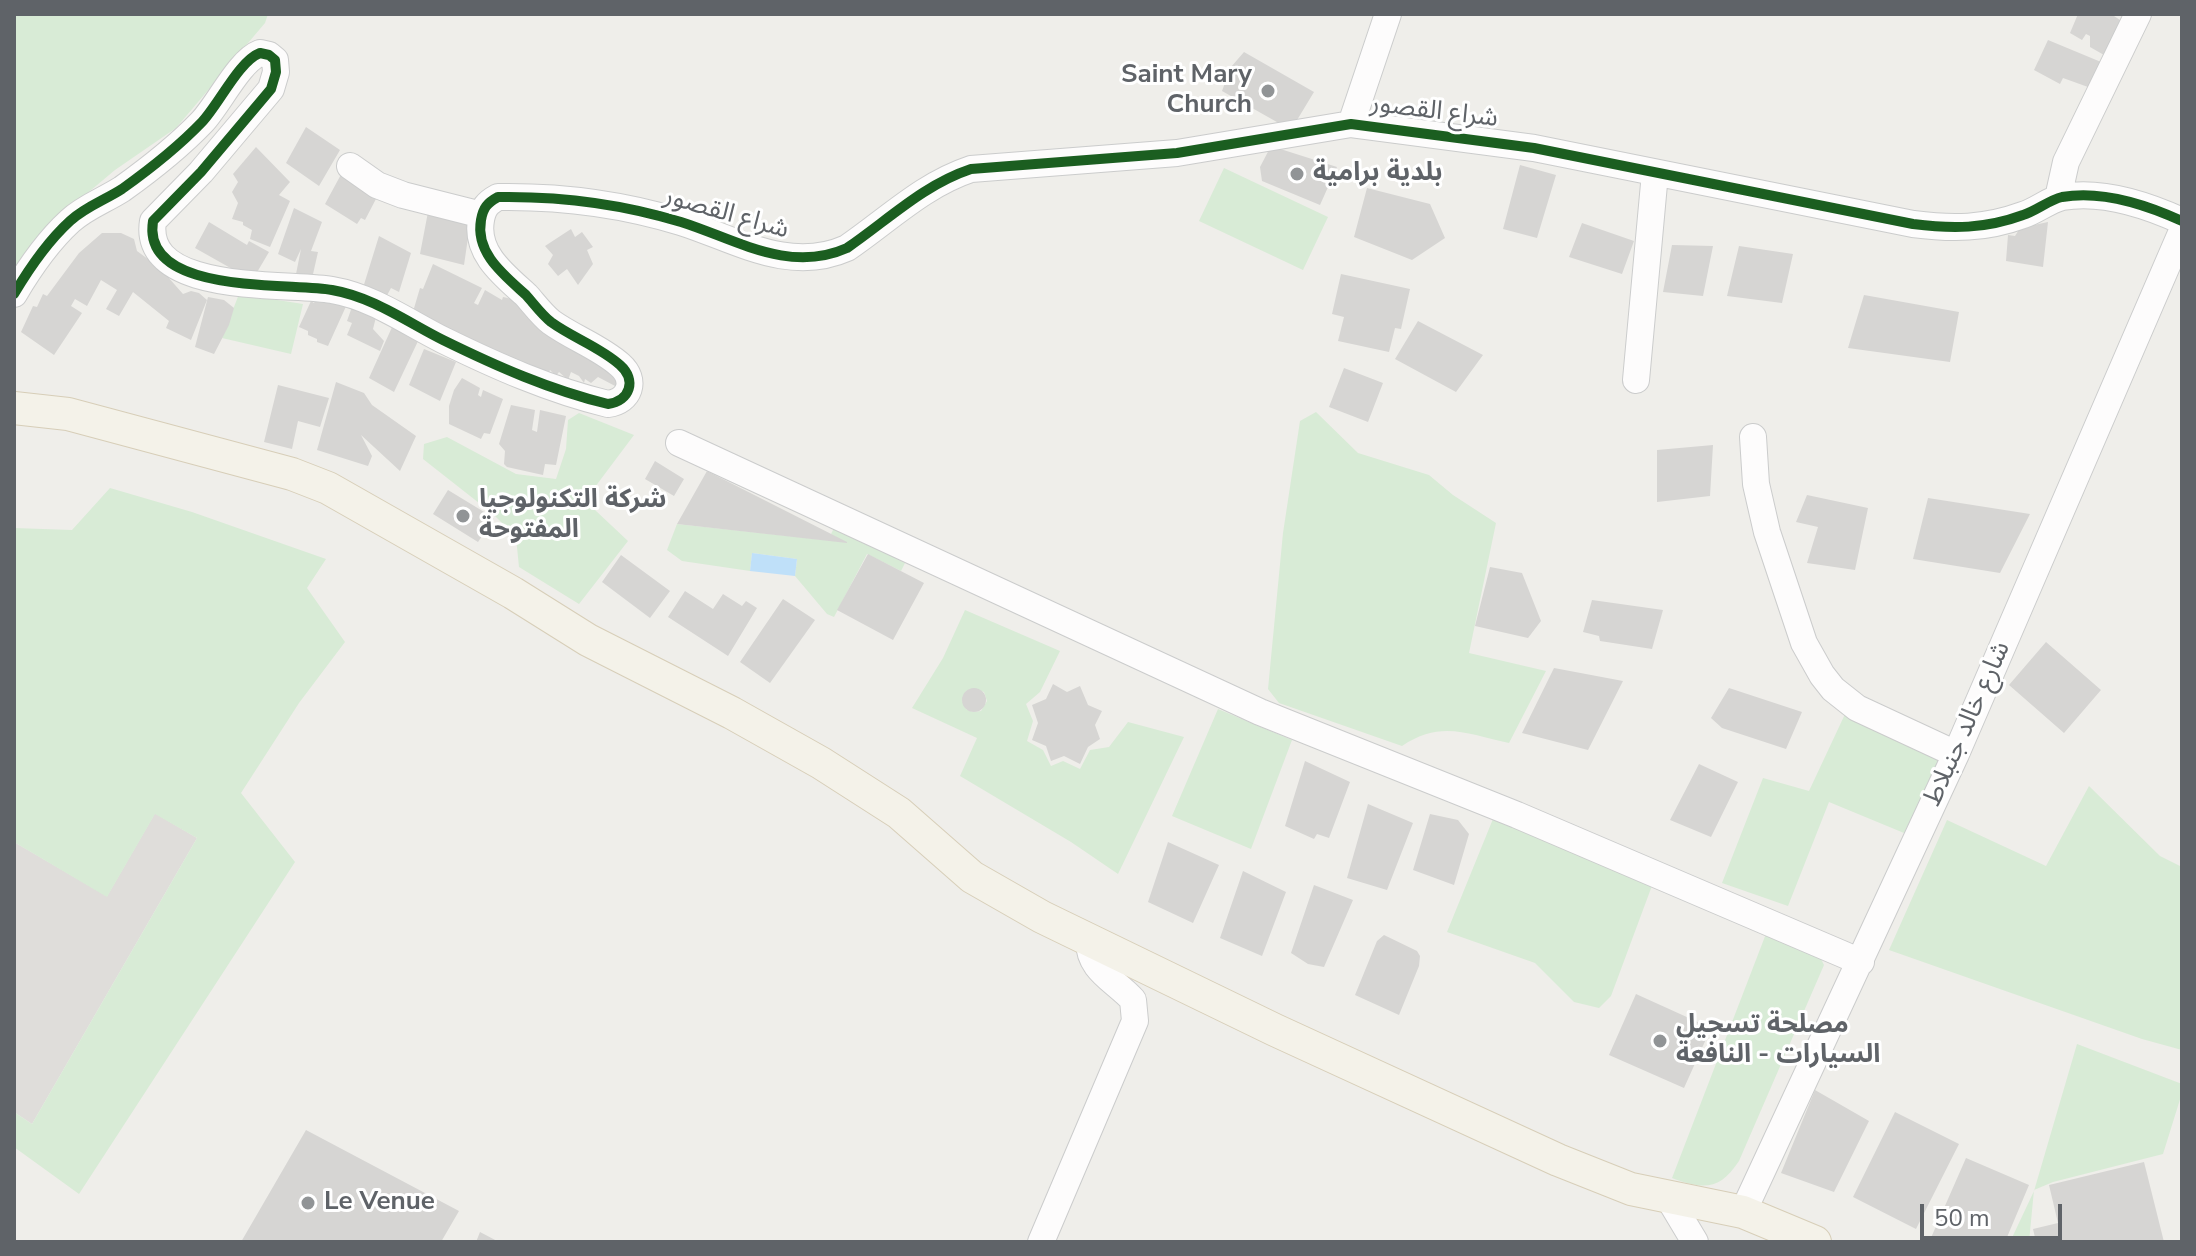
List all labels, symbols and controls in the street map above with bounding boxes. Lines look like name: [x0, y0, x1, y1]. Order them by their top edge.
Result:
place label: Saint Mary Church: [1121, 60, 1252, 122]
marker: Saint Mary Church: [1259, 82, 1277, 100]
street label: شراع القصور: [1368, 89, 1500, 135]
place label: بلدية برامية: [1313, 158, 1442, 190]
marker: بلدية برامية: [1288, 165, 1306, 183]
street label: شراع القصور: [660, 181, 792, 247]
place label: شركة التكنولوجيا المفتوحة: [479, 485, 667, 546]
marker: شركة التكنولوجيا المفتوحة: [454, 507, 472, 525]
street label: شارع خالد جنبلاط: [1918, 637, 2018, 811]
place label: مصلحة تسجيل السيارات - النافعة: [1676, 1010, 1880, 1072]
marker: مصلحة تسجيل السيارات - النافعة: [1651, 1032, 1669, 1050]
place label: Le Venue: [324, 1187, 435, 1219]
scale bar: [1924, 1188, 2066, 1238]
marker: Le Venue: [299, 1194, 317, 1212]
text: 50 m: [1934, 1202, 1990, 1234]

